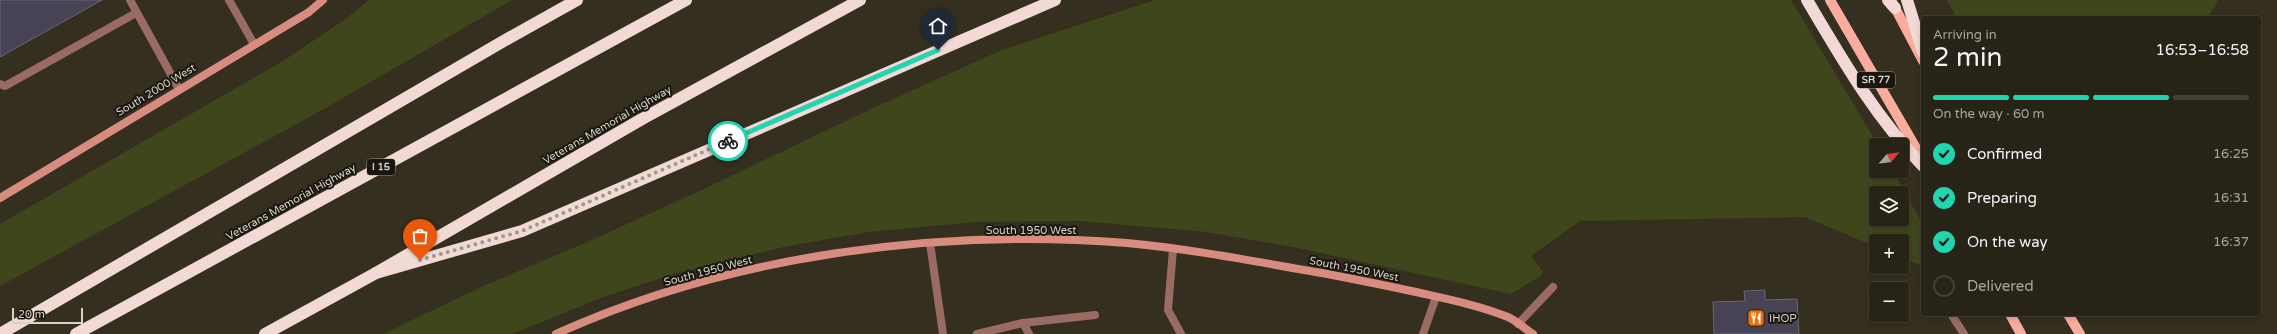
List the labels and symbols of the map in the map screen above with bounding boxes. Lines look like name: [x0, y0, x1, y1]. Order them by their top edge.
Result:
pin: [921, 9, 955, 50]
street label: South 2000 West: [114, 61, 198, 119]
road number: SR 77: [1857, 72, 1895, 88]
street label: Veterans Memorial Highway: [540, 83, 674, 167]
courier: [708, 121, 748, 161]
north arrow: [1869, 138, 1909, 178]
road number: I 15: [367, 159, 395, 175]
street label: Veterans Memorial Highway: [224, 161, 358, 243]
pin: [403, 219, 437, 260]
street label: South 1950 West: [986, 224, 1076, 237]
street label: South 1950 West: [663, 253, 753, 289]
street label: South 1950 West: [1308, 254, 1400, 284]
scale bar: [12, 306, 83, 325]
restaurant icon: IHOP: [1746, 308, 1766, 328]
place label: IHOP: [1769, 312, 1797, 325]

